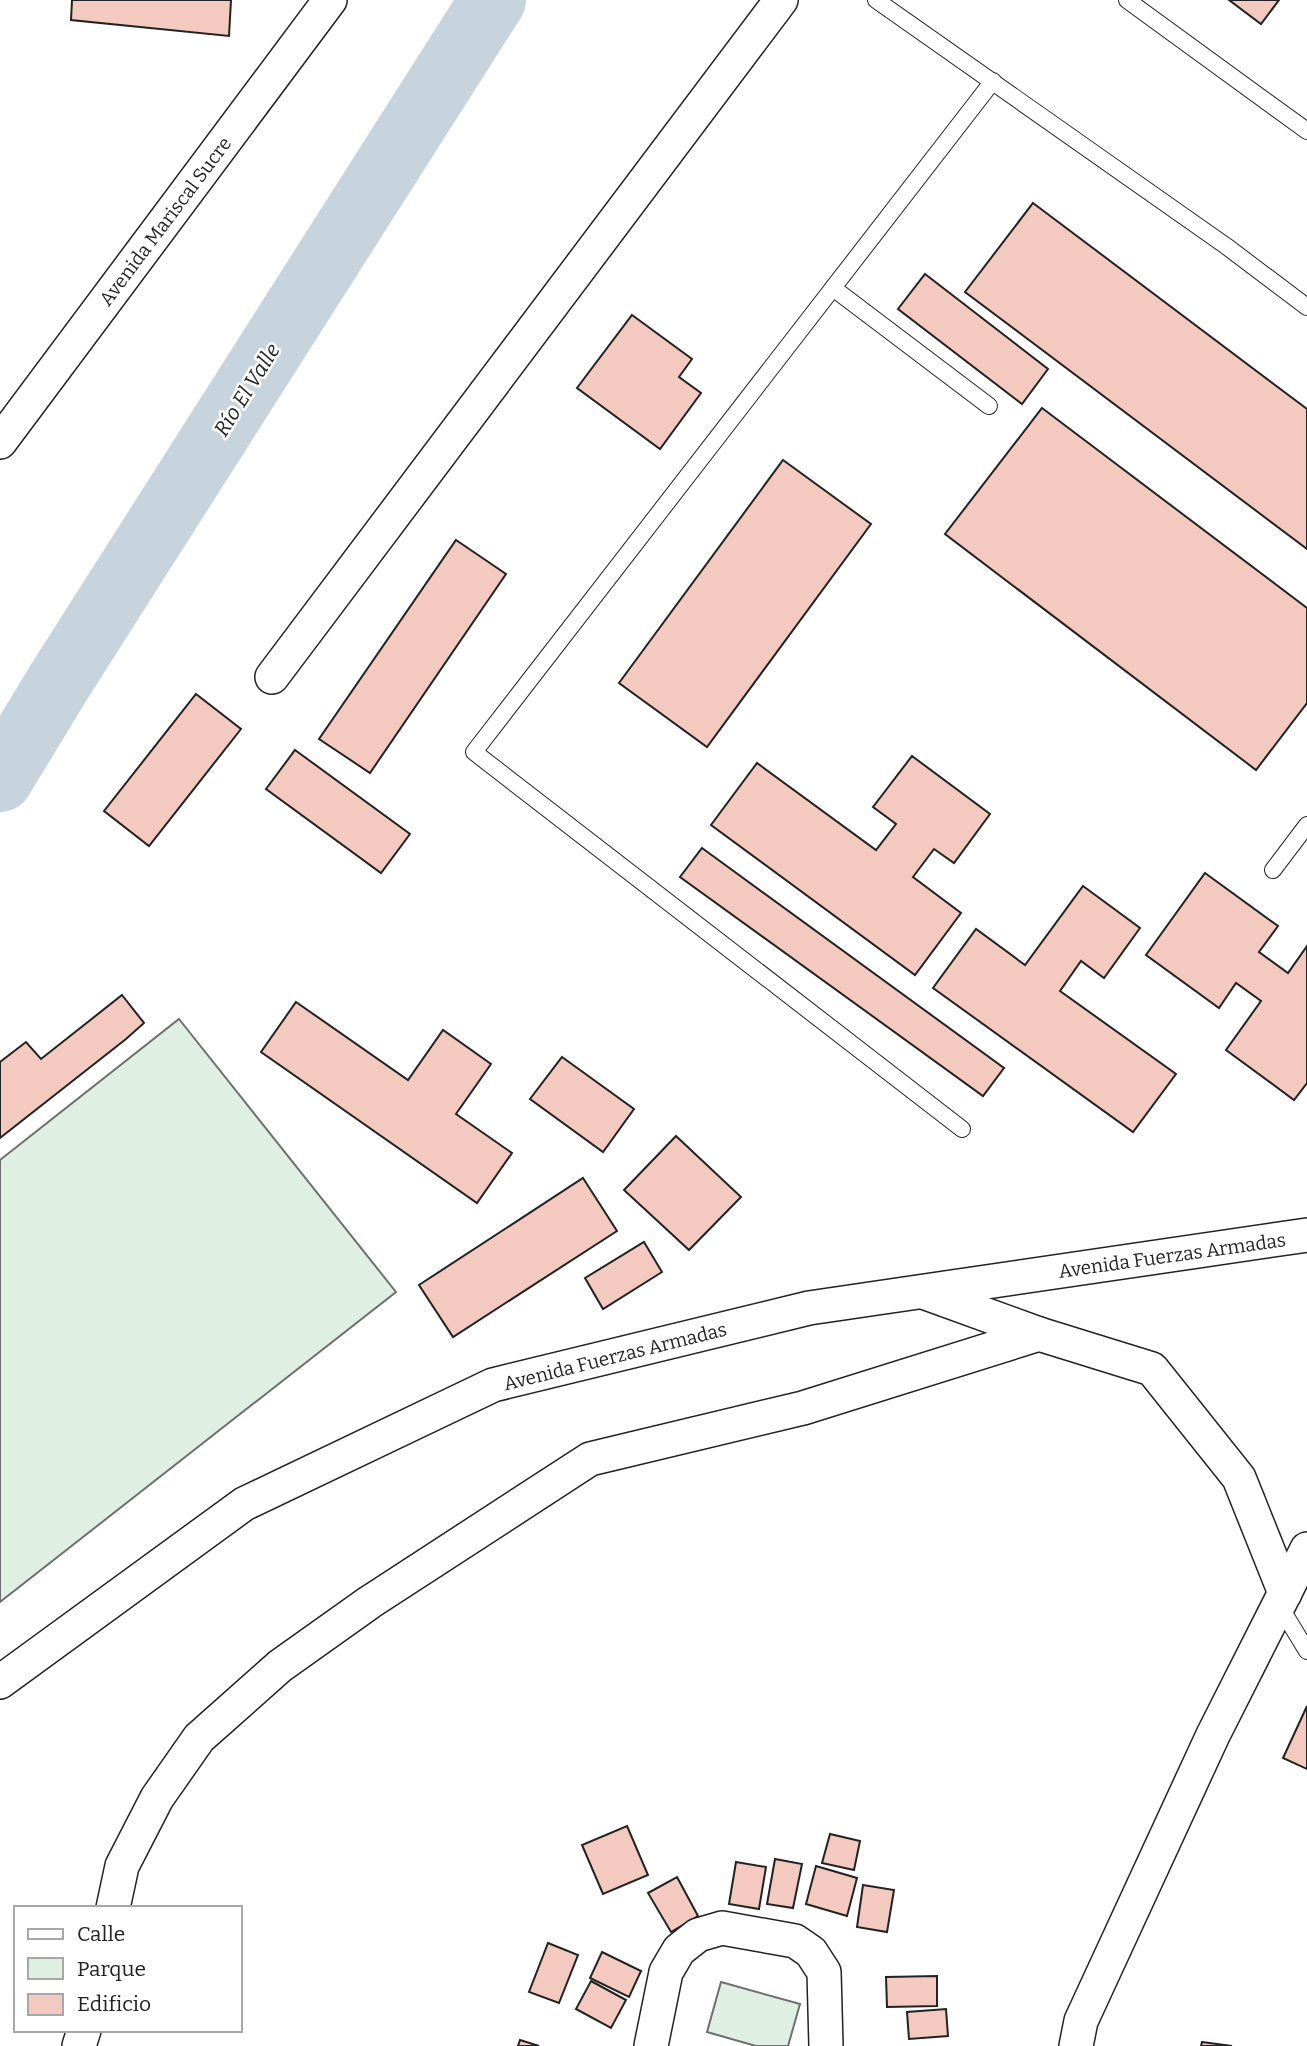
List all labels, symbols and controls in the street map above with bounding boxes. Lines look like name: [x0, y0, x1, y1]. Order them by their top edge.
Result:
street label: Avenida Mariscal Sucre: [94, 132, 236, 310]
water label: Río El Valle: [208, 338, 286, 441]
street label: Avenida Fuerzas Armadas: [1057, 1228, 1287, 1283]
street label: Avenida Fuerzas Armadas: [501, 1318, 729, 1395]
legend: [14, 1906, 242, 2032]
text: Calle: [77, 1921, 125, 1947]
text: Parque: [77, 1956, 146, 1982]
text: Edificio: [77, 1991, 151, 2017]

